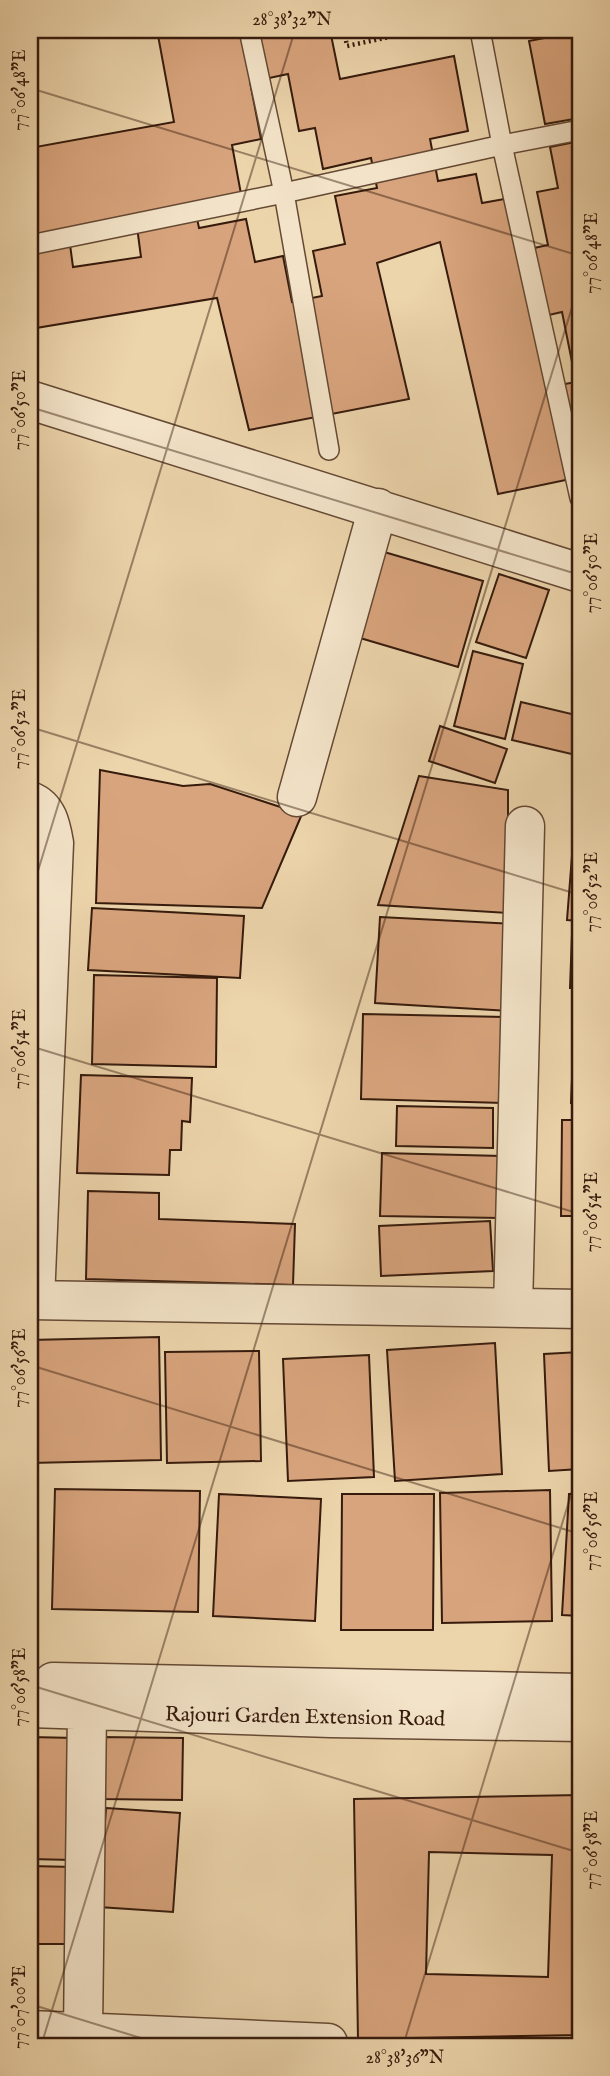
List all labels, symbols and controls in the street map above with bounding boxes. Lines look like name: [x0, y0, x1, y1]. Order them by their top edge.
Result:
text: 28°38'32"N: [252, 9, 332, 32]
text: 77°06'48"E: [9, 49, 32, 131]
text: 77°06'48"E: [581, 212, 604, 294]
text: 77°06'50"E: [9, 370, 32, 450]
text: 77°06'50"E: [581, 533, 604, 613]
text: 77°06'52"E: [9, 689, 32, 769]
text: 77°06'52"E: [581, 852, 604, 932]
text: 77°06'54"E: [9, 1009, 32, 1089]
text: 77°06'54"E: [581, 1172, 604, 1252]
text: 77°06'56"E: [9, 1328, 32, 1408]
text: 77°06'56"E: [581, 1491, 604, 1571]
text: 77°06'58"E: [9, 1648, 32, 1726]
street label: Rajouri Garden Extension Road: [165, 1702, 446, 1733]
text: 77°06'58"E: [581, 1811, 604, 1889]
text: 77°07'00"E: [9, 1965, 32, 2049]
text: 28°38'36"N: [366, 2047, 445, 2070]

